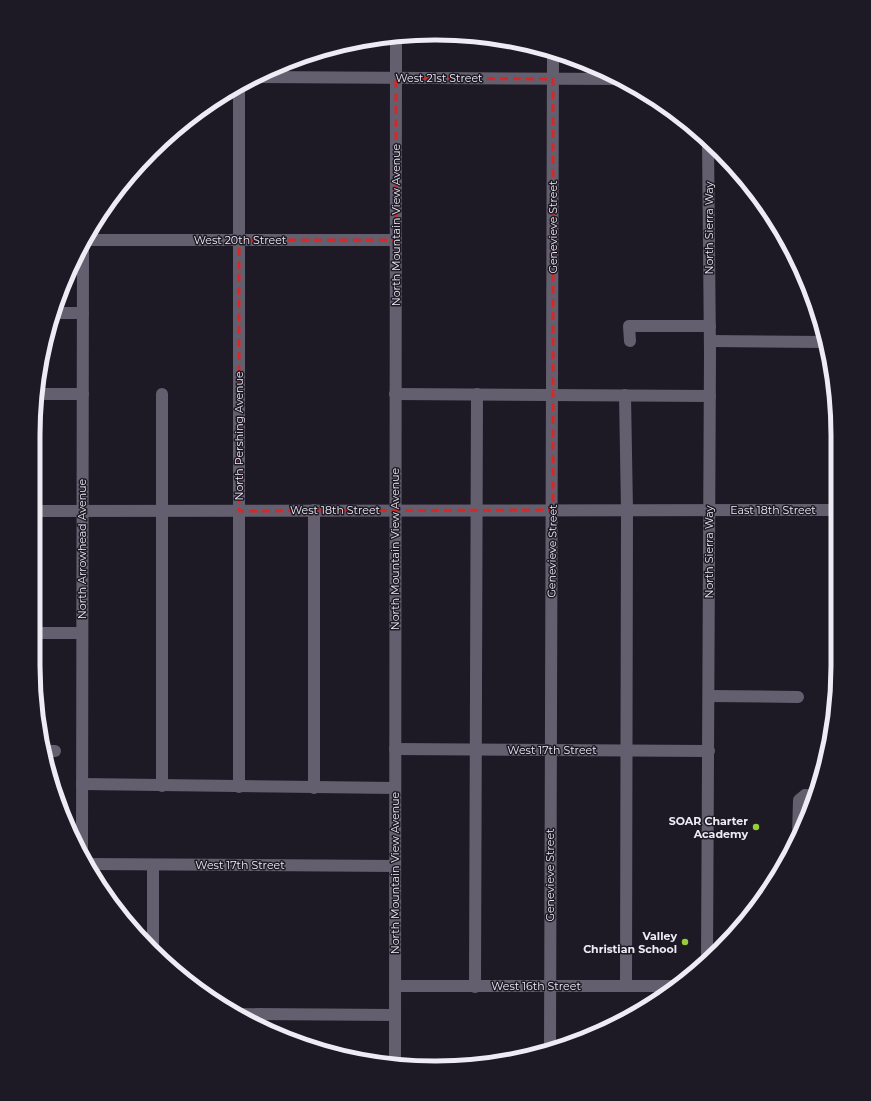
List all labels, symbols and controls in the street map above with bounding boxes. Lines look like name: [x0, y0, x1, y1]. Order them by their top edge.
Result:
street label: West 21st Street: [395, 71, 483, 85]
street label: North Mountain View Avenue: [389, 143, 403, 306]
street label: Genevieve Street: [546, 180, 560, 274]
street label: North Sierra Way: [702, 181, 716, 275]
street label: West 20th Street: [194, 233, 287, 247]
street label: North Pershing Avenue: [232, 371, 246, 501]
street label: North Mountain View Avenue: [388, 467, 402, 630]
street label: North Arrowhead Avenue: [75, 478, 89, 619]
street label: West 18th Street: [290, 503, 381, 517]
street label: East 18th Street: [730, 503, 816, 517]
street label: Genevieve Street: [544, 504, 560, 598]
street label: North Sierra Way: [702, 505, 716, 599]
street label: West 17th Street: [507, 743, 597, 757]
street label: North Mountain View Avenue: [388, 791, 402, 954]
place label: SOAR Charter Academy: [669, 814, 748, 841]
marker: SOAR Charter Academy: [751, 822, 761, 832]
street label: Genevieve Street: [543, 828, 557, 922]
street label: West 17th Street: [195, 858, 285, 872]
place label: Valley Christian School: [583, 929, 677, 956]
marker: Valley Christian School: [680, 937, 690, 947]
street label: West 16th Street: [491, 979, 581, 993]

